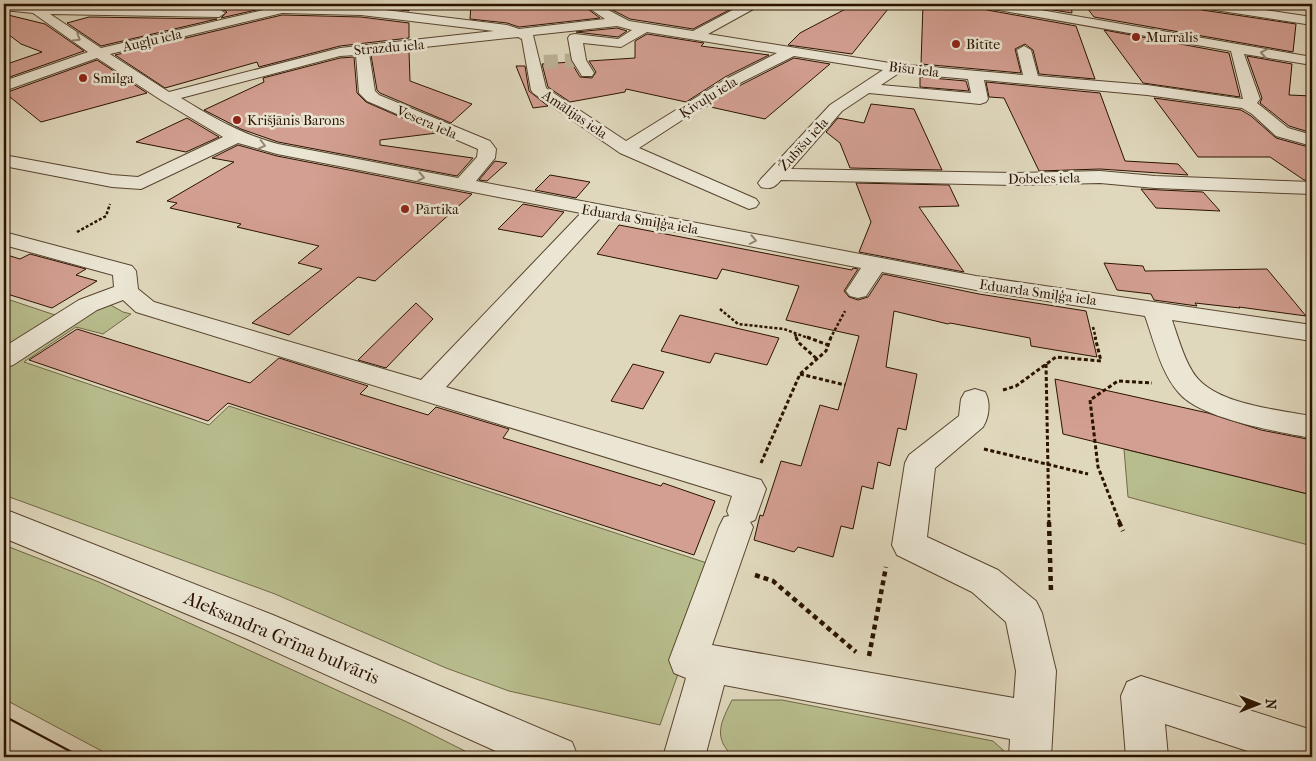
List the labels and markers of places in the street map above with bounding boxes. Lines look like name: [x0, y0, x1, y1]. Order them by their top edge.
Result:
place label: Murrālis: [1146, 29, 1198, 46]
marker: Murrālis: [1130, 31, 1142, 43]
place label: Bitīte: [966, 36, 1000, 53]
marker: Bitīte: [950, 38, 962, 50]
place label: Smilga: [93, 70, 134, 87]
marker: Smilga: [77, 72, 89, 84]
place label: Krišjānis Barons: [247, 112, 345, 129]
marker: Krišjānis Barons: [231, 114, 243, 126]
place label: Pārtika: [415, 201, 459, 218]
marker: Pārtika: [399, 203, 411, 215]

